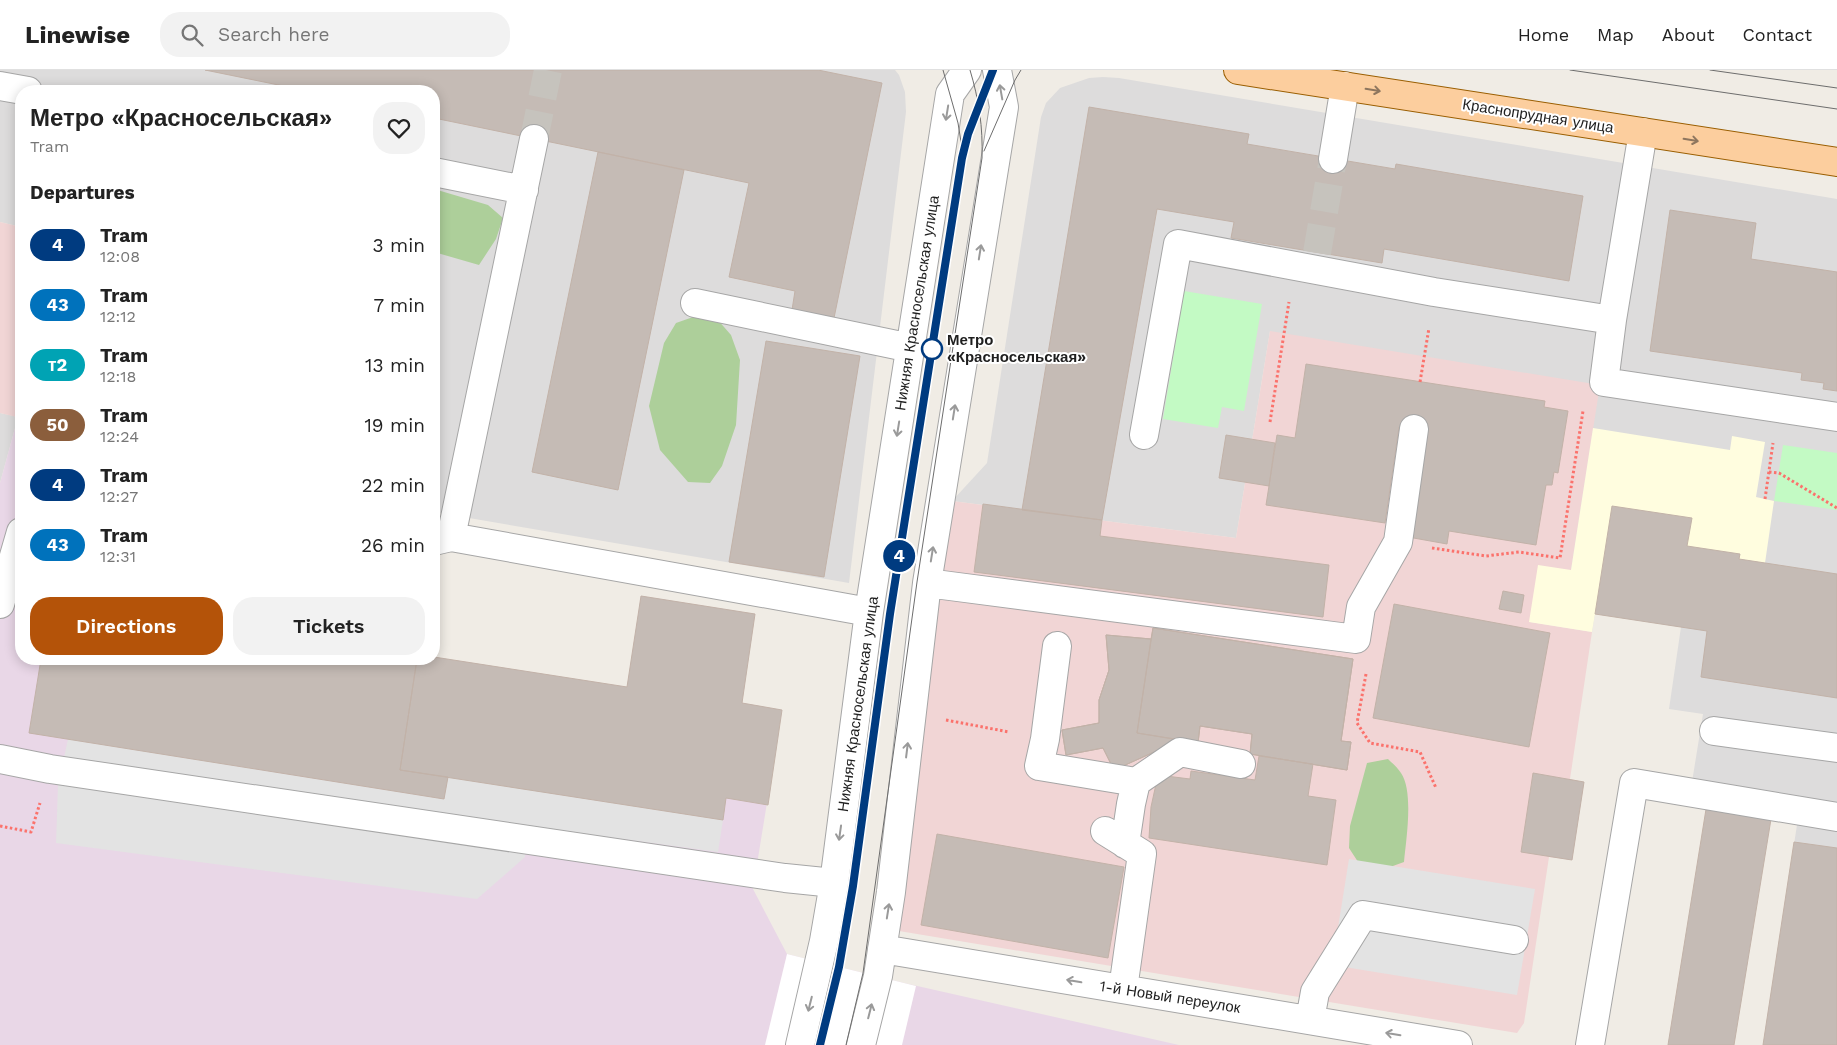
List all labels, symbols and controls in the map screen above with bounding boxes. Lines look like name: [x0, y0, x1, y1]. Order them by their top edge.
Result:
search box: [160, 12, 510, 57]
text: Linewise: [25, 21, 130, 49]
icon: search: [178, 21, 206, 49]
text: Search here: [218, 23, 329, 46]
text: Home: [1518, 24, 1569, 45]
text: Map: [1597, 24, 1634, 45]
text: About: [1662, 24, 1714, 45]
text: Contact: [1742, 24, 1812, 45]
one-way arrow: [996, 84, 1006, 100]
one-way arrow: [1365, 85, 1381, 95]
street label: Краснопрудная улица: [1461, 95, 1615, 137]
button: heart: [373, 102, 425, 154]
text: Метро «Красносельская»: [30, 104, 332, 132]
one-way arrow: [942, 105, 952, 121]
one-way arrow: [1683, 135, 1699, 145]
text: Tram: [30, 137, 69, 156]
text: Departures: [30, 181, 135, 204]
street label: Нижняя Красносельская улица: [891, 194, 943, 412]
text: Tram: [100, 224, 148, 247]
text: 4: [52, 234, 63, 255]
text: 3 min: [373, 234, 425, 257]
one-way arrow: [976, 244, 986, 260]
text: 12:08: [100, 247, 140, 266]
text: Tram: [100, 284, 148, 307]
text: 43: [46, 294, 69, 315]
text: 7 min: [374, 294, 425, 317]
text: 12:12: [100, 307, 136, 326]
place label: Метро «Красносельская»: [947, 331, 1086, 366]
marker: Метро «Красносельская»: [921, 338, 943, 360]
text: Tram: [100, 344, 148, 367]
text: т2: [48, 354, 67, 375]
text: 13 min: [365, 354, 425, 377]
text: 12:18: [100, 367, 136, 386]
text: Tram: [100, 404, 148, 427]
one-way arrow: [950, 405, 960, 421]
text: 50: [46, 414, 69, 435]
text: 19 min: [364, 414, 425, 437]
one-way arrow: [892, 421, 902, 437]
text: 12:24: [100, 427, 139, 446]
text: Tram: [100, 464, 148, 487]
text: 4: [52, 474, 63, 495]
text: 22 min: [361, 474, 425, 497]
text: 12:27: [100, 487, 138, 506]
text: Tram: [100, 524, 148, 547]
text: 43: [46, 534, 69, 555]
text: 26 min: [361, 534, 425, 557]
line badge: 4: [883, 540, 915, 572]
text: 4: [893, 545, 905, 566]
one-way arrow: [927, 546, 937, 562]
text: 12:31: [100, 547, 136, 566]
street label: Нижняя Красносельская улица: [834, 594, 882, 813]
button: Directions: [30, 597, 223, 655]
button: Tickets: [233, 597, 425, 655]
one-way arrow: [902, 742, 912, 758]
one-way arrow: [835, 825, 845, 841]
one-way arrow: [883, 903, 893, 919]
one-way arrow: [1067, 976, 1083, 986]
street label: 1-й Новый переулок: [1098, 977, 1242, 1017]
one-way arrow: [805, 996, 814, 1012]
one-way arrow: [866, 1003, 875, 1019]
one-way arrow: [1385, 1029, 1401, 1039]

